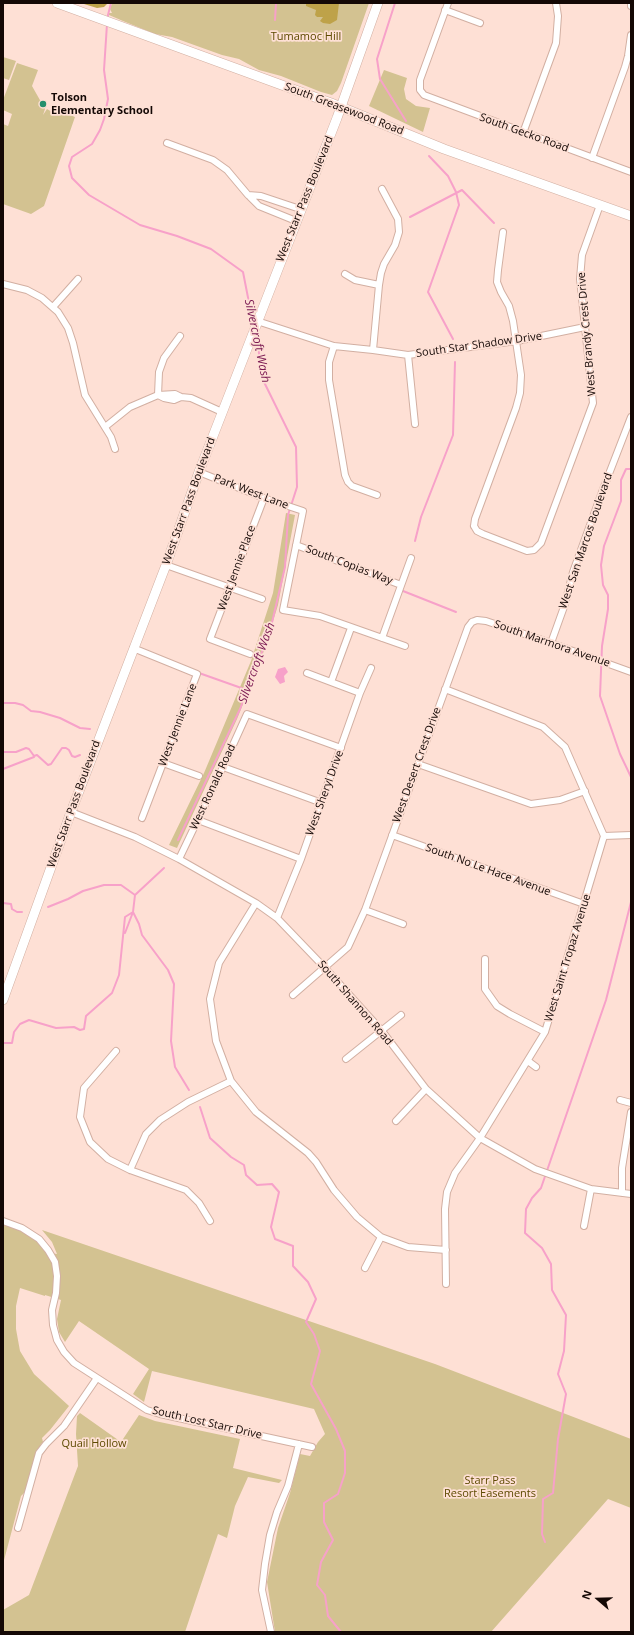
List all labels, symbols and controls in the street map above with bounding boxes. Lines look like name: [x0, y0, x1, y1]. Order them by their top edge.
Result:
park label: Tumamoc Hill: [271, 30, 341, 44]
street label: South Greasewood Road: [282, 80, 406, 138]
place label: Tolson Elementary School: [51, 91, 153, 117]
marker: Tolson Elementary School: [38, 99, 48, 109]
street label: South Gecko Road: [478, 111, 570, 155]
street label: West Starr Pass Boulevard: [274, 134, 336, 264]
street label: West Brandy Crest Drive: [575, 271, 599, 397]
water label: Silvercroft Wash: [241, 298, 273, 384]
street label: South Star Shadow Drive: [415, 330, 543, 360]
street label: West Starr Pass Boulevard: [160, 436, 218, 566]
street label: West San Marcos Boulevard: [557, 471, 615, 611]
street label: Park West Lane: [212, 472, 290, 512]
street label: West Jennie Place: [215, 524, 259, 612]
street label: South Copias Way: [304, 542, 394, 588]
street label: South Marmora Avenue: [492, 618, 612, 670]
water label: Silvercroft Wash: [236, 621, 278, 705]
street label: West Jennie Lane: [156, 682, 200, 768]
street label: West Desert Crest Drive: [390, 706, 444, 824]
street label: West Starr Pass Boulevard: [45, 739, 103, 869]
street label: West Ronald Road: [187, 742, 239, 832]
street label: West Sheryl Drive: [303, 749, 347, 837]
street label: South No Le Hace Avenue: [424, 841, 552, 899]
street label: West Saint Tropaz Avenue: [542, 892, 594, 1024]
street label: South Shannon Road: [315, 958, 395, 1048]
street label: South Lost Starr Drive: [151, 1404, 263, 1442]
park label: Quail Hollow: [61, 1437, 127, 1451]
park label: Starr Pass Resort Easements: [444, 1474, 536, 1500]
north arrow: [578, 1579, 618, 1619]
text: N: [578, 1588, 595, 1602]

